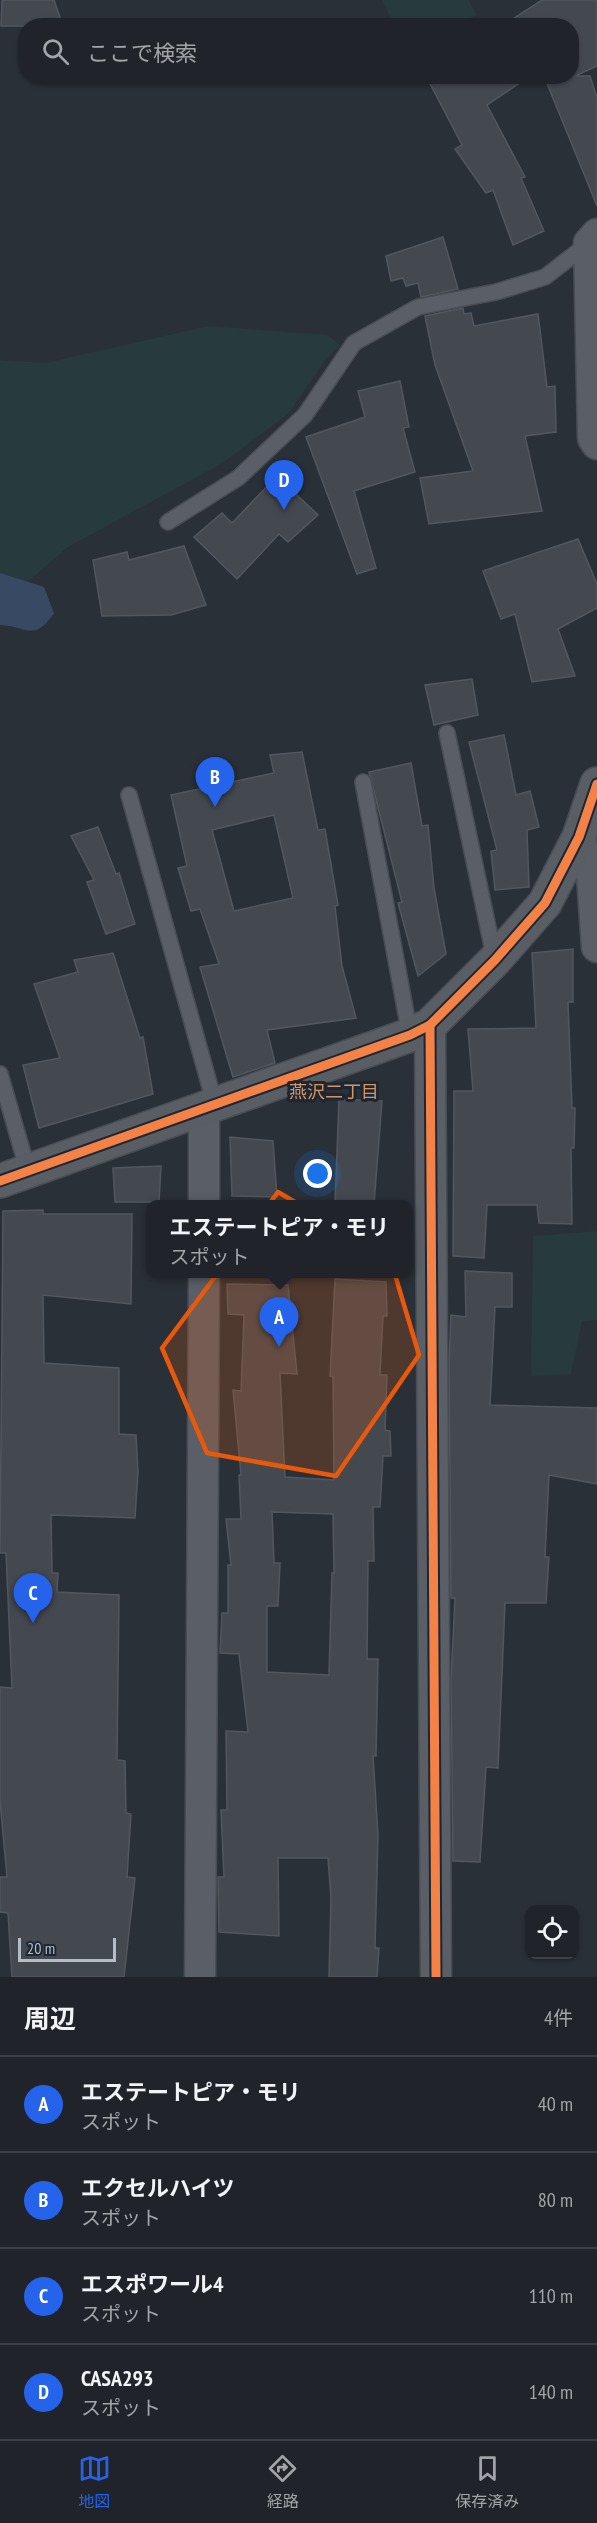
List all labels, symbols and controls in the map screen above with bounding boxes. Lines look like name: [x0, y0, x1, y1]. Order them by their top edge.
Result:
search box: [18, 18, 579, 84]
icon: search: [39, 35, 72, 68]
text: ここで検索: [87, 39, 197, 67]
pin: D: [264, 460, 304, 510]
pin: B: [196, 758, 234, 807]
district label: 燕沢二丁目: [289, 1080, 379, 1103]
your location: [303, 1159, 332, 1188]
popup: [146, 1200, 413, 1278]
text: エステートピア・モリ: [169, 1213, 390, 1241]
text: スポット: [169, 1244, 249, 1270]
pin: A: [260, 1298, 298, 1347]
pin: C: [14, 1574, 52, 1623]
map controls: [525, 1905, 579, 1959]
button: locate: [525, 1905, 579, 1959]
scale bar: [18, 1935, 116, 1962]
text: 20 m: [27, 1938, 55, 1958]
text: 周辺: [24, 2002, 76, 2035]
text: 4件: [544, 2005, 573, 2031]
text: エステートピア・モリ: [81, 2078, 301, 2106]
text: A: [38, 2091, 49, 2117]
text: 40 m: [538, 2091, 573, 2117]
text: スポット: [81, 2109, 161, 2135]
text: エクセルハイツ: [81, 2174, 235, 2202]
text: B: [39, 2187, 48, 2213]
text: 80 m: [538, 2187, 573, 2213]
text: スポット: [81, 2205, 161, 2231]
text: エスポワール4: [81, 2270, 224, 2298]
text: C: [39, 2283, 48, 2309]
text: 110 m: [529, 2283, 573, 2309]
text: スポット: [81, 2301, 161, 2327]
text: CASA293: [81, 2364, 153, 2392]
text: D: [38, 2379, 49, 2405]
text: 140 m: [529, 2379, 573, 2405]
text: スポット: [81, 2395, 161, 2421]
tab: 地図: [78, 2452, 111, 2512]
tab: 経路: [266, 2452, 299, 2512]
tab: 保存済み: [455, 2452, 519, 2512]

